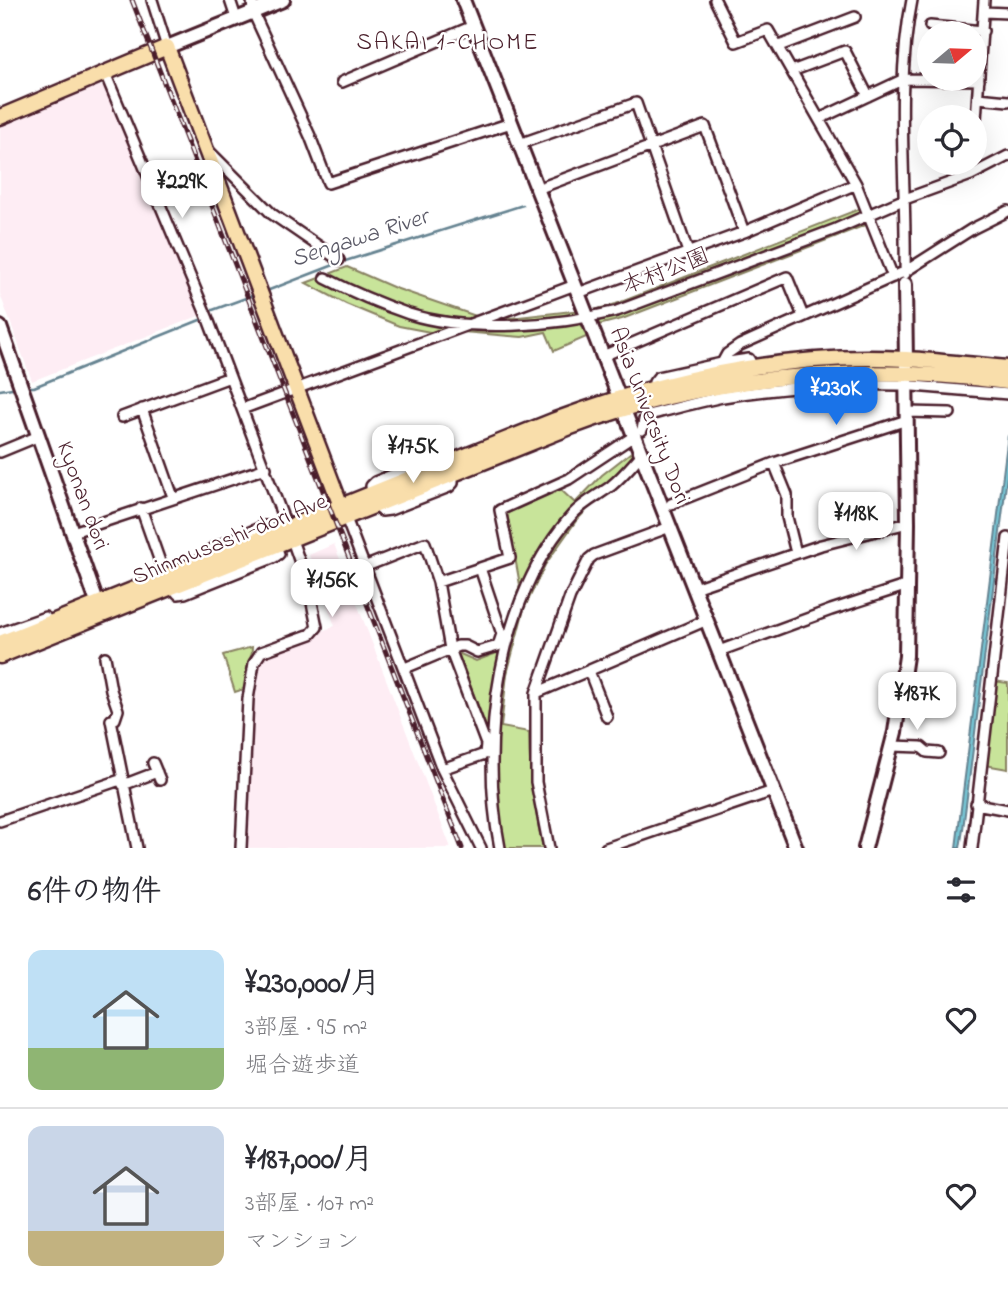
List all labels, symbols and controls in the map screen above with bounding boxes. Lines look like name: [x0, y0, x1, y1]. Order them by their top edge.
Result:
north arrow: [917, 21, 987, 91]
map controls: [917, 21, 987, 175]
district label: SAKAI 1-CHOME: [357, 26, 539, 61]
button: locate: [917, 105, 987, 175]
pin: ¥229K: [133, 160, 231, 220]
text: ¥229K: [157, 166, 207, 199]
water label: Sengawa River: [287, 200, 435, 278]
street label: 本村公園: [617, 240, 715, 304]
street label: Asia University Dori: [598, 323, 698, 510]
pin: ¥230K: [787, 368, 885, 427]
text: ¥230K: [811, 373, 862, 406]
pin: ¥175K: [364, 426, 462, 485]
text: ¥175K: [388, 431, 438, 464]
street label: Kyonan dori: [45, 437, 117, 556]
street label: Shinmusashi-dori Ave: [128, 486, 333, 594]
pin: ¥118K: [807, 492, 905, 552]
text: ¥118K: [834, 498, 878, 531]
pin: ¥156K: [283, 560, 381, 619]
text: ¥156K: [307, 565, 357, 598]
pin: ¥187K: [868, 672, 966, 732]
text: ¥187K: [894, 678, 940, 711]
text: 6件の物件: [28, 871, 161, 915]
icon: filters: [942, 871, 980, 909]
text: ¥230,000/月: [245, 963, 380, 1007]
icon: home: [84, 978, 168, 1062]
icon: heart: [942, 1001, 980, 1039]
text: 3部屋 · 95 m²: [245, 1012, 367, 1045]
text: 堀合遊歩道: [245, 1050, 360, 1083]
text: ¥187,000/月: [245, 1139, 373, 1183]
icon: home: [84, 1154, 168, 1238]
icon: heart: [942, 1177, 980, 1215]
text: 3部屋 · 107 m²: [245, 1188, 374, 1221]
text: マンション: [245, 1226, 359, 1259]

